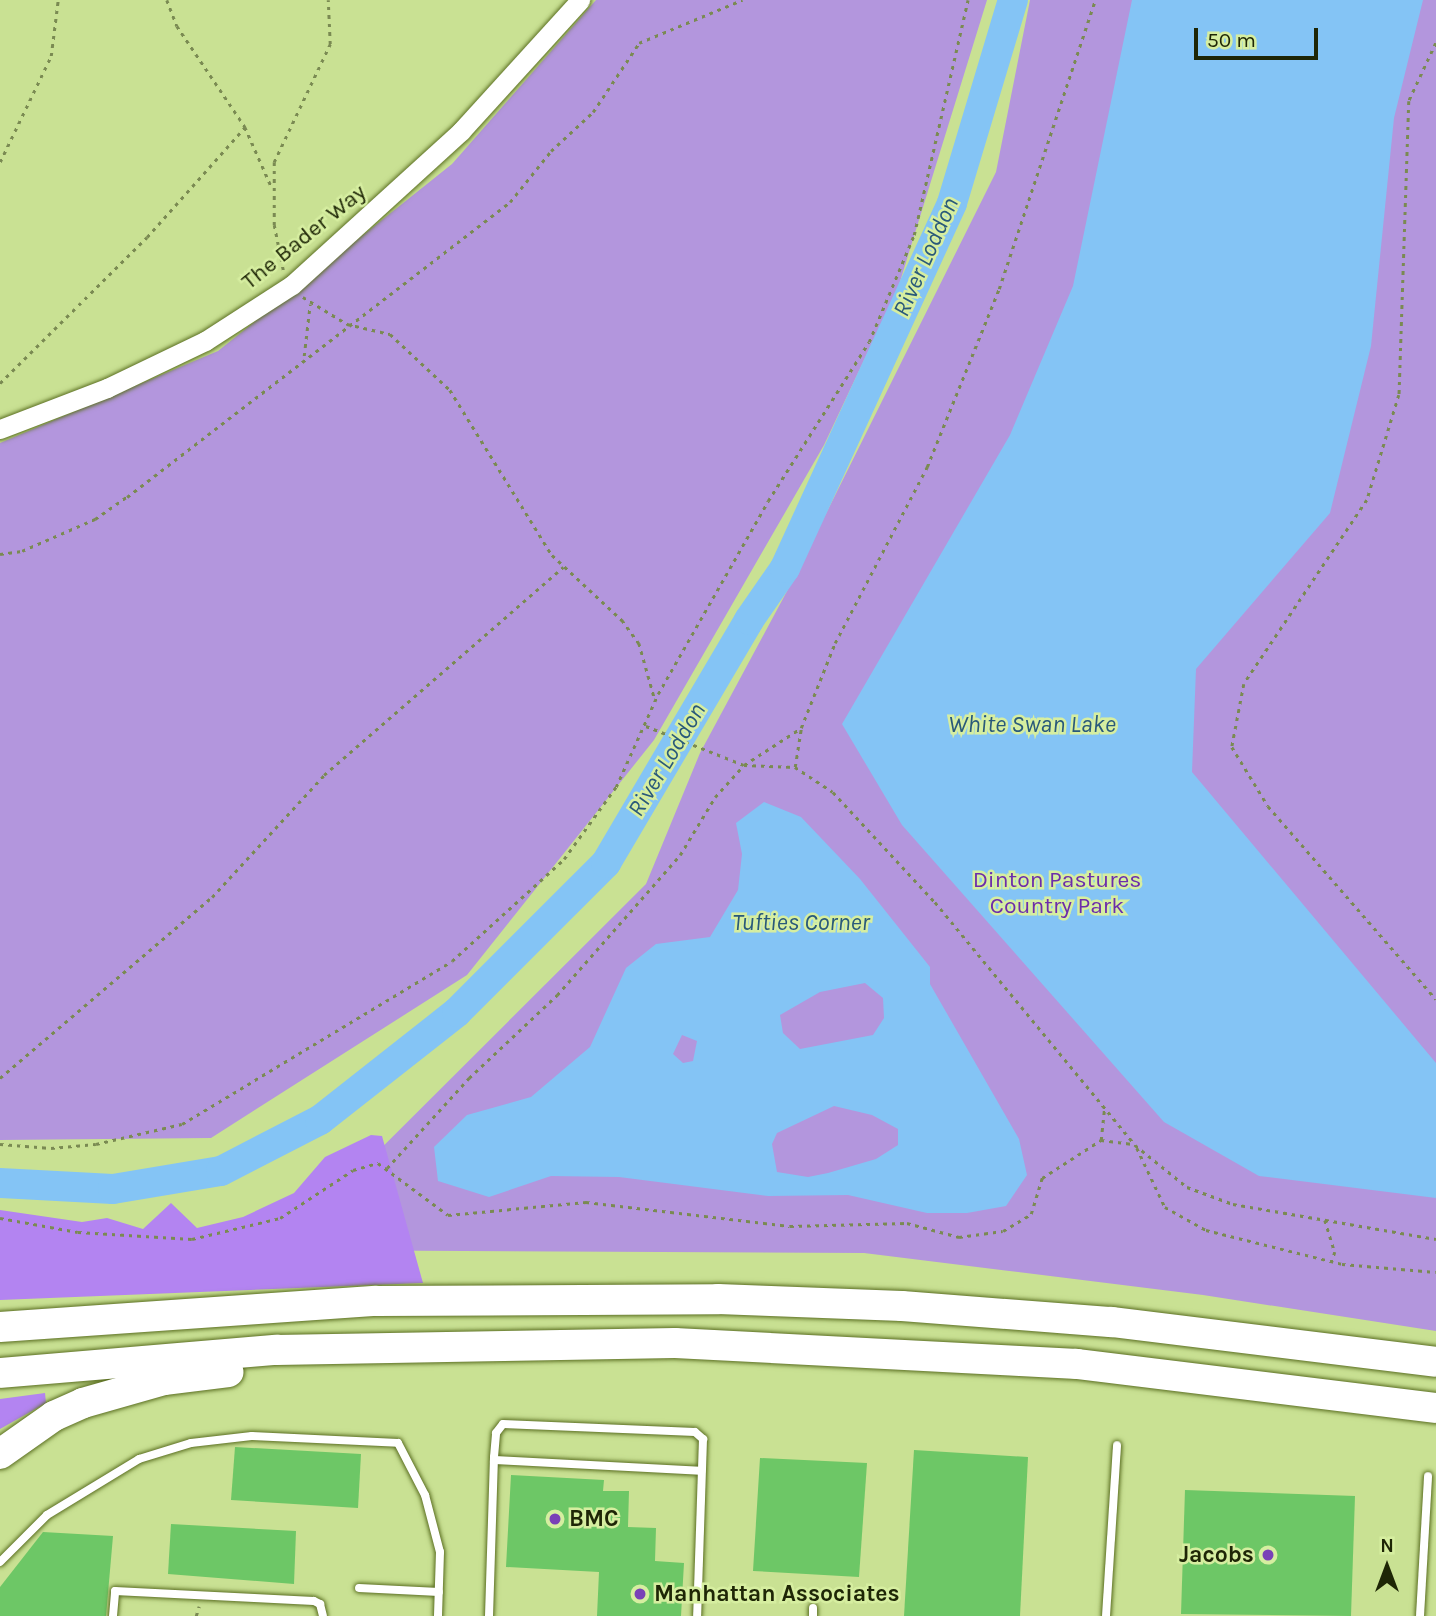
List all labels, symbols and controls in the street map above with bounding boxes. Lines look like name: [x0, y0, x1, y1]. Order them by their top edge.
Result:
scale bar: [1198, 14, 1322, 58]
text: 50 m: [1207, 28, 1256, 52]
street label: The Bader Way: [236, 178, 372, 296]
water label: River Loddon: [887, 193, 965, 321]
water label: River Loddon: [622, 698, 712, 822]
water label: White Swan Lake: [948, 711, 1116, 739]
park label: Dinton Pastures Country Park: [973, 866, 1141, 920]
water label: Tufties Corner: [732, 909, 870, 937]
place label: BMC: [569, 1505, 619, 1533]
marker: BMC: [547, 1511, 563, 1527]
north arrow: [1352, 1532, 1422, 1602]
text: N: [1380, 1535, 1394, 1557]
place label: Jacobs: [1179, 1541, 1254, 1569]
marker: Jacobs: [1260, 1547, 1276, 1563]
place label: Manhattan Associates: [654, 1580, 900, 1608]
marker: Manhattan Associates: [632, 1586, 648, 1602]

